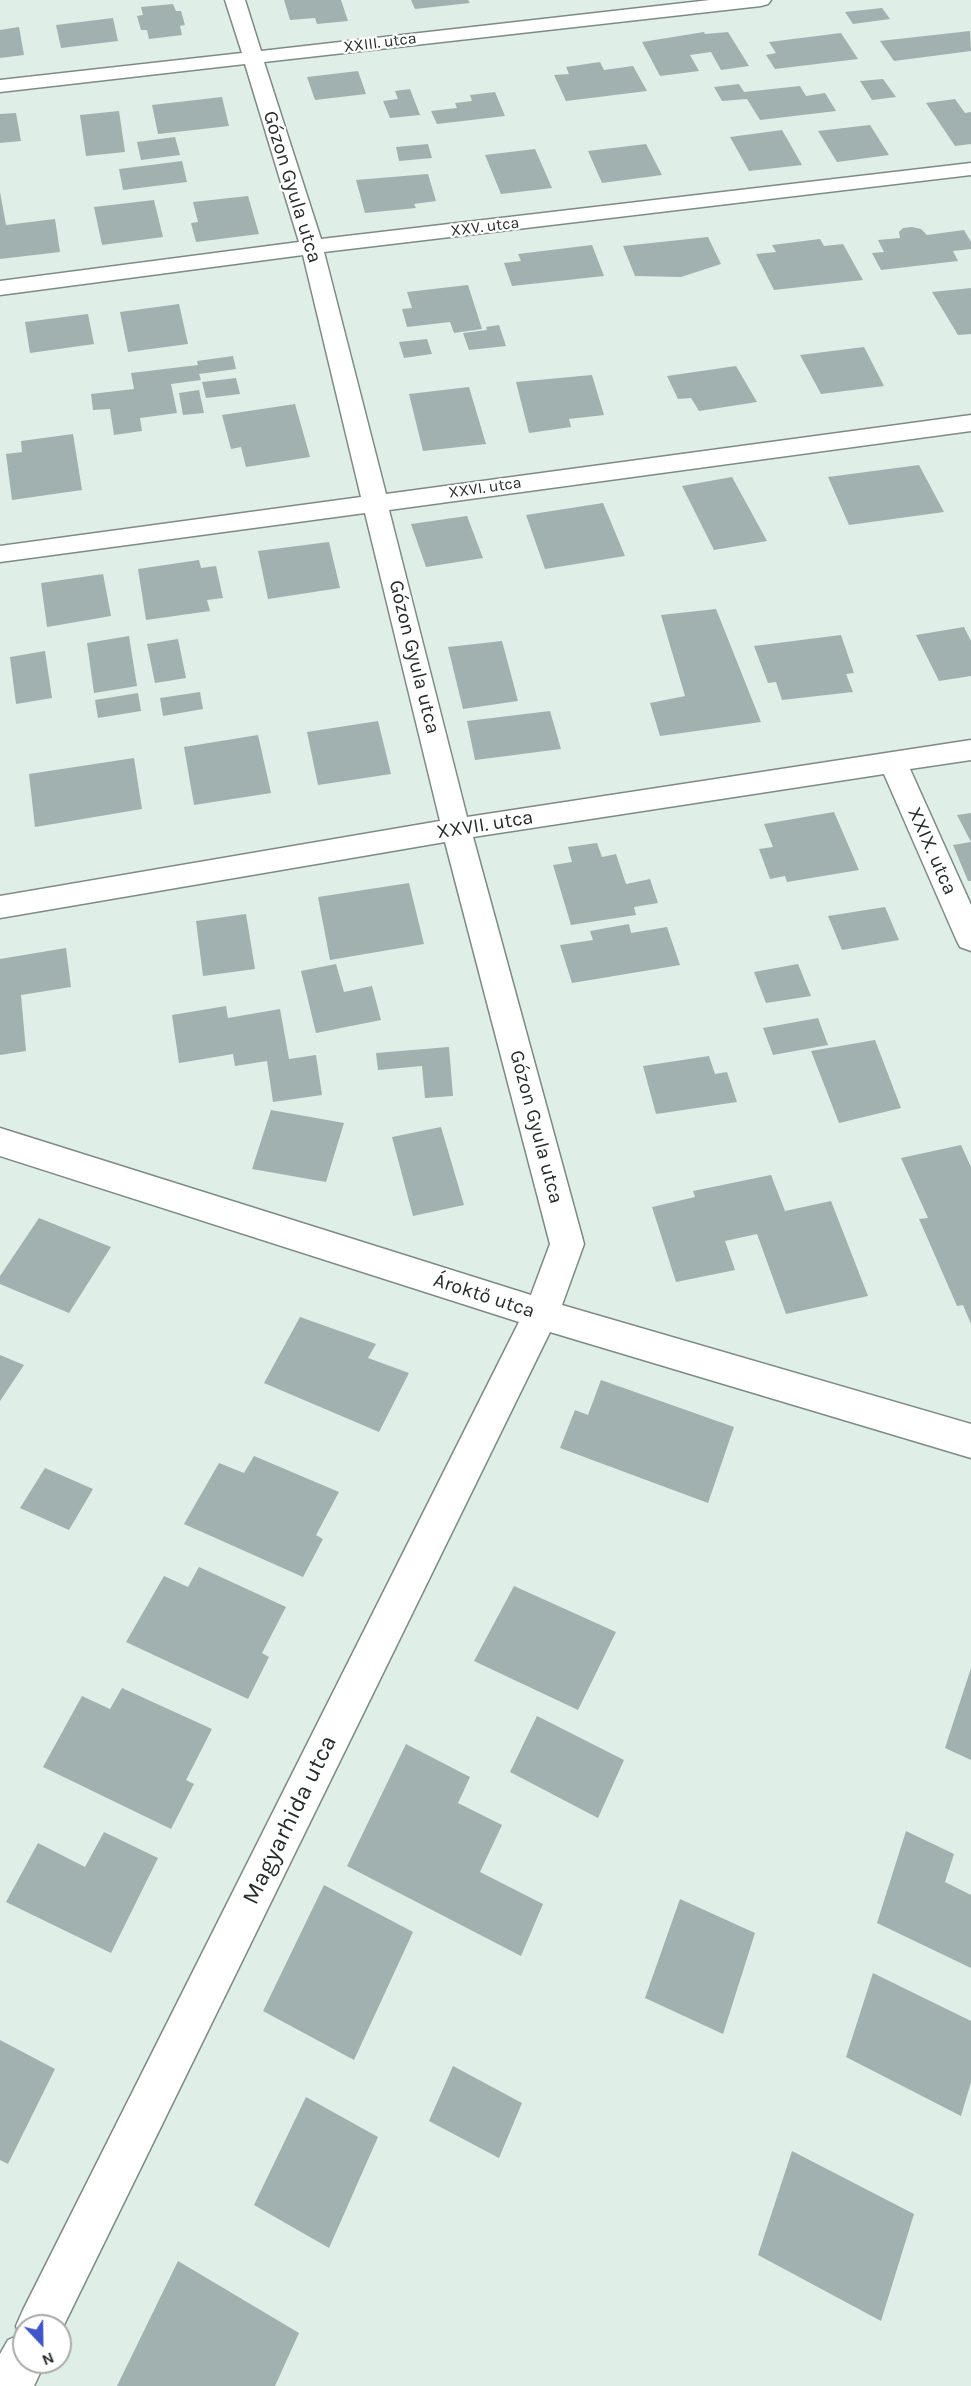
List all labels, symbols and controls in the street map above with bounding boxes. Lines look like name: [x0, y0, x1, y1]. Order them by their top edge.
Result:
street label: XXIII. utca: [342, 29, 418, 57]
street label: Gózon Gyula utca: [257, 108, 327, 266]
street label: XXV. utca: [450, 213, 520, 241]
street label: XXVI. utca: [447, 473, 523, 503]
street label: Gózon Gyula utca: [383, 578, 445, 736]
street label: XXIX. utca: [902, 803, 962, 899]
street label: XXVII. utca: [435, 806, 535, 844]
street label: Gózon Gyula utca: [504, 1048, 568, 1206]
street label: Ároktő utca: [430, 1268, 538, 1324]
street label: Magyarhida utca: [237, 1731, 343, 1909]
north arrow: [12, 2314, 72, 2374]
text: N: [39, 2348, 57, 2370]

